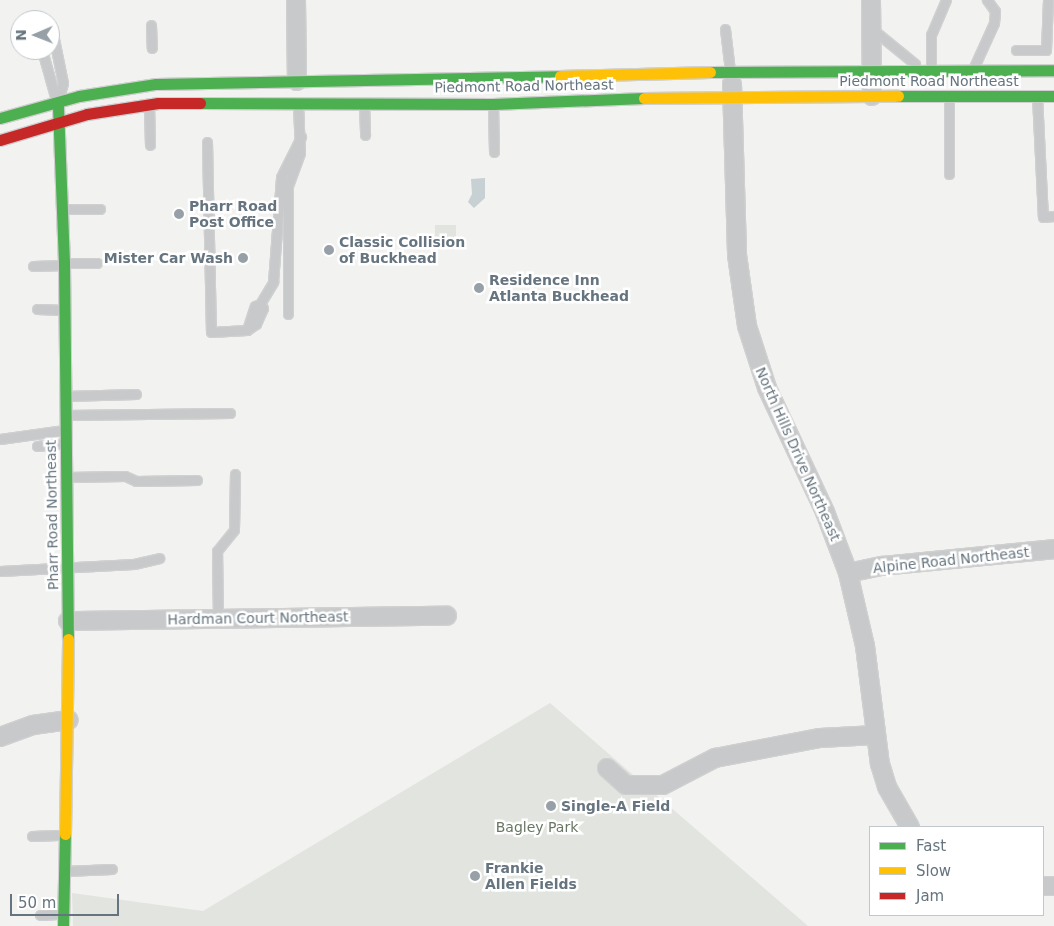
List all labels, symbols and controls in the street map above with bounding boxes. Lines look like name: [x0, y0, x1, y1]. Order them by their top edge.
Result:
north arrow: [10, 10, 60, 60]
text: N: [13, 29, 29, 41]
street label: Piedmont Road Northeast: [839, 73, 1019, 89]
street label: Piedmont Road Northeast: [434, 76, 614, 96]
place label: Pharr Road Post Office: [189, 198, 277, 230]
marker: Pharr Road Post Office: [173, 208, 185, 220]
place label: Classic Collision of Buckhead: [339, 234, 465, 266]
marker: Classic Collision of Buckhead: [323, 244, 335, 256]
place label: Mister Car Wash: [104, 250, 233, 266]
marker: Mister Car Wash: [237, 252, 249, 264]
place label: Residence Inn Atlanta Buckhead: [489, 272, 629, 304]
marker: Residence Inn Atlanta Buckhead: [473, 282, 485, 294]
street label: North Hills Drive Northeast: [752, 365, 844, 543]
street label: Pharr Road Northeast: [42, 440, 62, 590]
street label: Alpine Road Northeast: [872, 543, 1030, 577]
street label: Hardman Court Northeast: [167, 608, 349, 628]
place label: Single-A Field: [561, 798, 670, 814]
marker: Single-A Field: [545, 800, 557, 812]
park label: Bagley Park: [496, 819, 578, 835]
legend: [869, 826, 1044, 916]
text: Fast: [916, 837, 946, 855]
place label: Frankie Allen Fields: [485, 860, 577, 892]
text: Slow: [916, 862, 951, 880]
marker: Frankie Allen Fields: [469, 870, 481, 882]
scale bar: [12, 884, 121, 916]
text: Jam: [916, 887, 944, 905]
text: 50 m: [18, 894, 56, 912]

